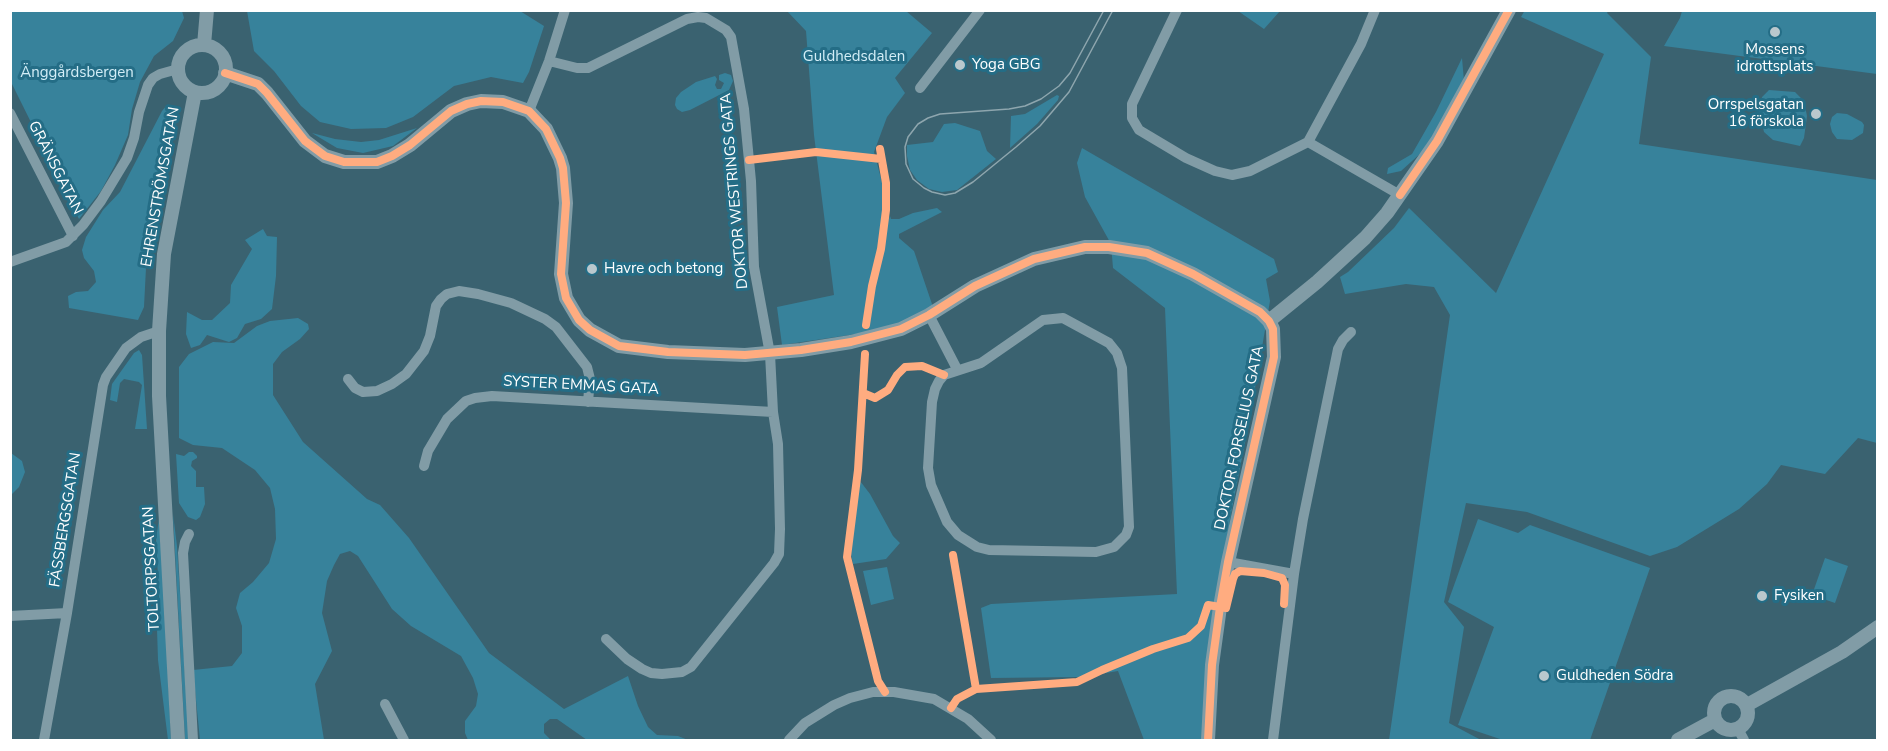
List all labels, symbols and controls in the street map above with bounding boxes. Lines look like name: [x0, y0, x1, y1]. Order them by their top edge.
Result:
marker: Mossens idrottsplats: [1768, 25, 1782, 39]
place label: Mossens idrottsplats: [1737, 41, 1813, 76]
park label: Guldhedsdalen: [803, 48, 905, 66]
place label: Yoga GBG: [972, 56, 1041, 74]
marker: Yoga GBG: [953, 58, 967, 72]
park label: Änggårdsbergen: [20, 64, 134, 82]
street label: DOKTOR WESTRINGS GATA: [717, 92, 753, 290]
place label: Orrspelsgatan 16 förskola: [1708, 96, 1804, 131]
street label: EHRENSTRÖMSGATAN: [138, 106, 184, 268]
marker: Orrspelsgatan 16 förskola: [1809, 107, 1823, 121]
street label: GRÄNSGATAN: [24, 118, 86, 218]
place label: Havre och betong: [604, 260, 723, 278]
marker: Havre och betong: [585, 262, 599, 276]
street label: DOKTOR FORSELIUS GATA: [1212, 344, 1268, 532]
street label: SYSTER EMMAS GATA: [503, 373, 659, 399]
street label: FÄSSBERGSGATAN: [46, 451, 86, 589]
street label: TOLTORPSGATAN: [140, 506, 164, 632]
place label: Fysiken: [1774, 587, 1824, 605]
marker: Fysiken: [1755, 589, 1769, 603]
place label: Guldheden Södra: [1556, 667, 1674, 685]
marker: Guldheden Södra: [1537, 669, 1551, 683]

